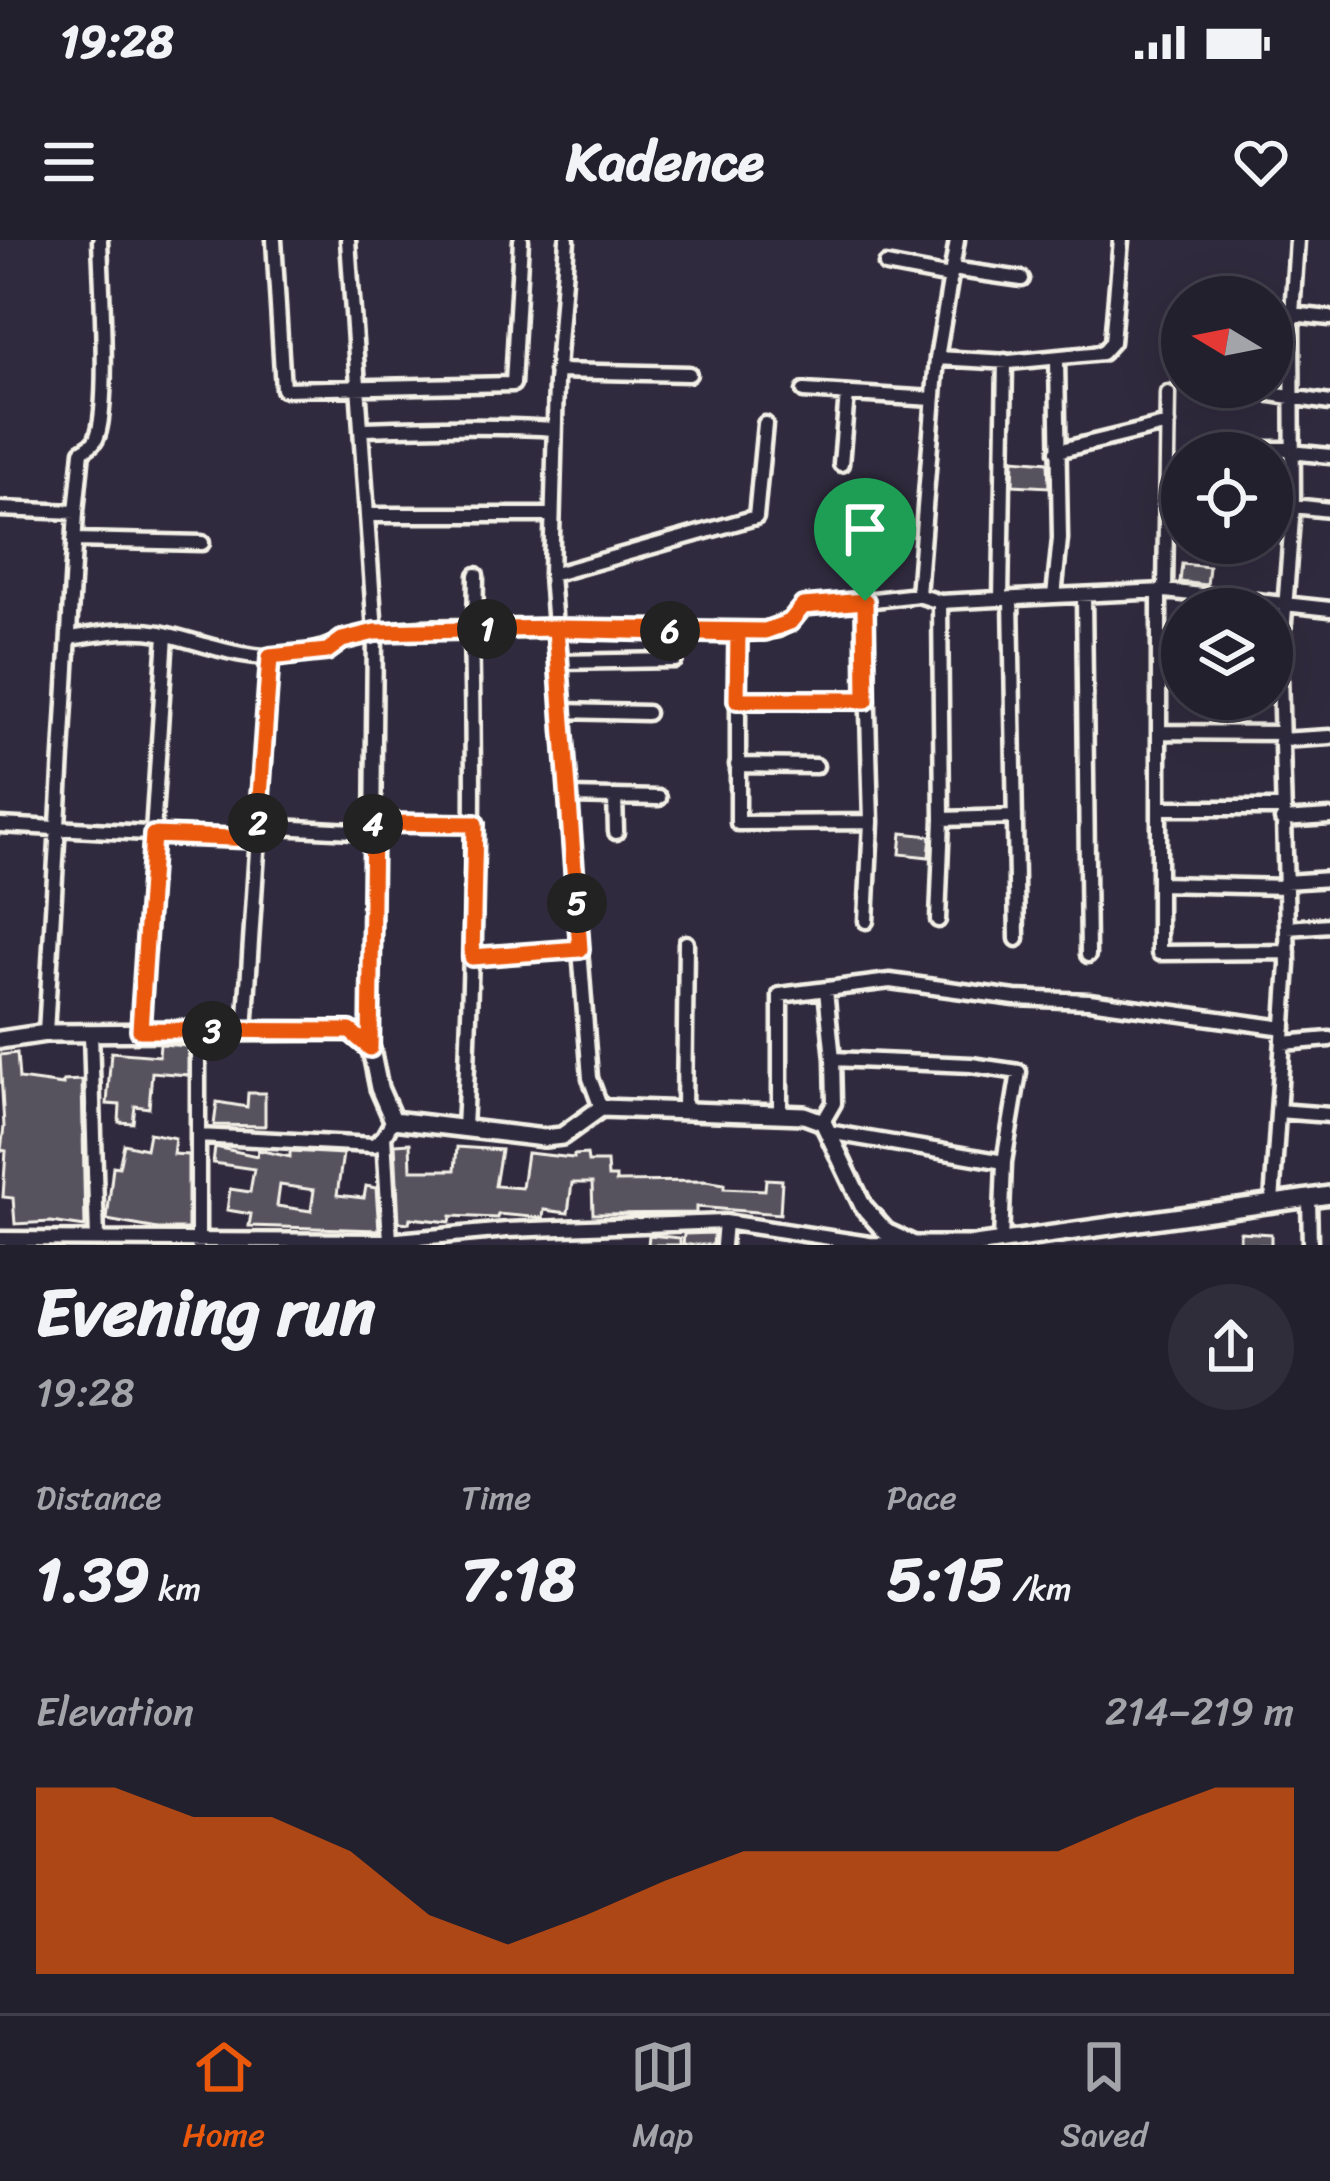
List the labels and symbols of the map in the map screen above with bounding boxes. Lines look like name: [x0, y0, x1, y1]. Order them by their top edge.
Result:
north arrow: [1161, 276, 1293, 408]
pin: [814, 478, 916, 601]
pin: 1: [457, 599, 517, 659]
pin: 6: [640, 601, 700, 661]
pin: 2: [228, 793, 288, 853]
pin: 4: [343, 794, 403, 854]
pin: 5: [547, 873, 607, 933]
pin: 3: [182, 1001, 242, 1061]

